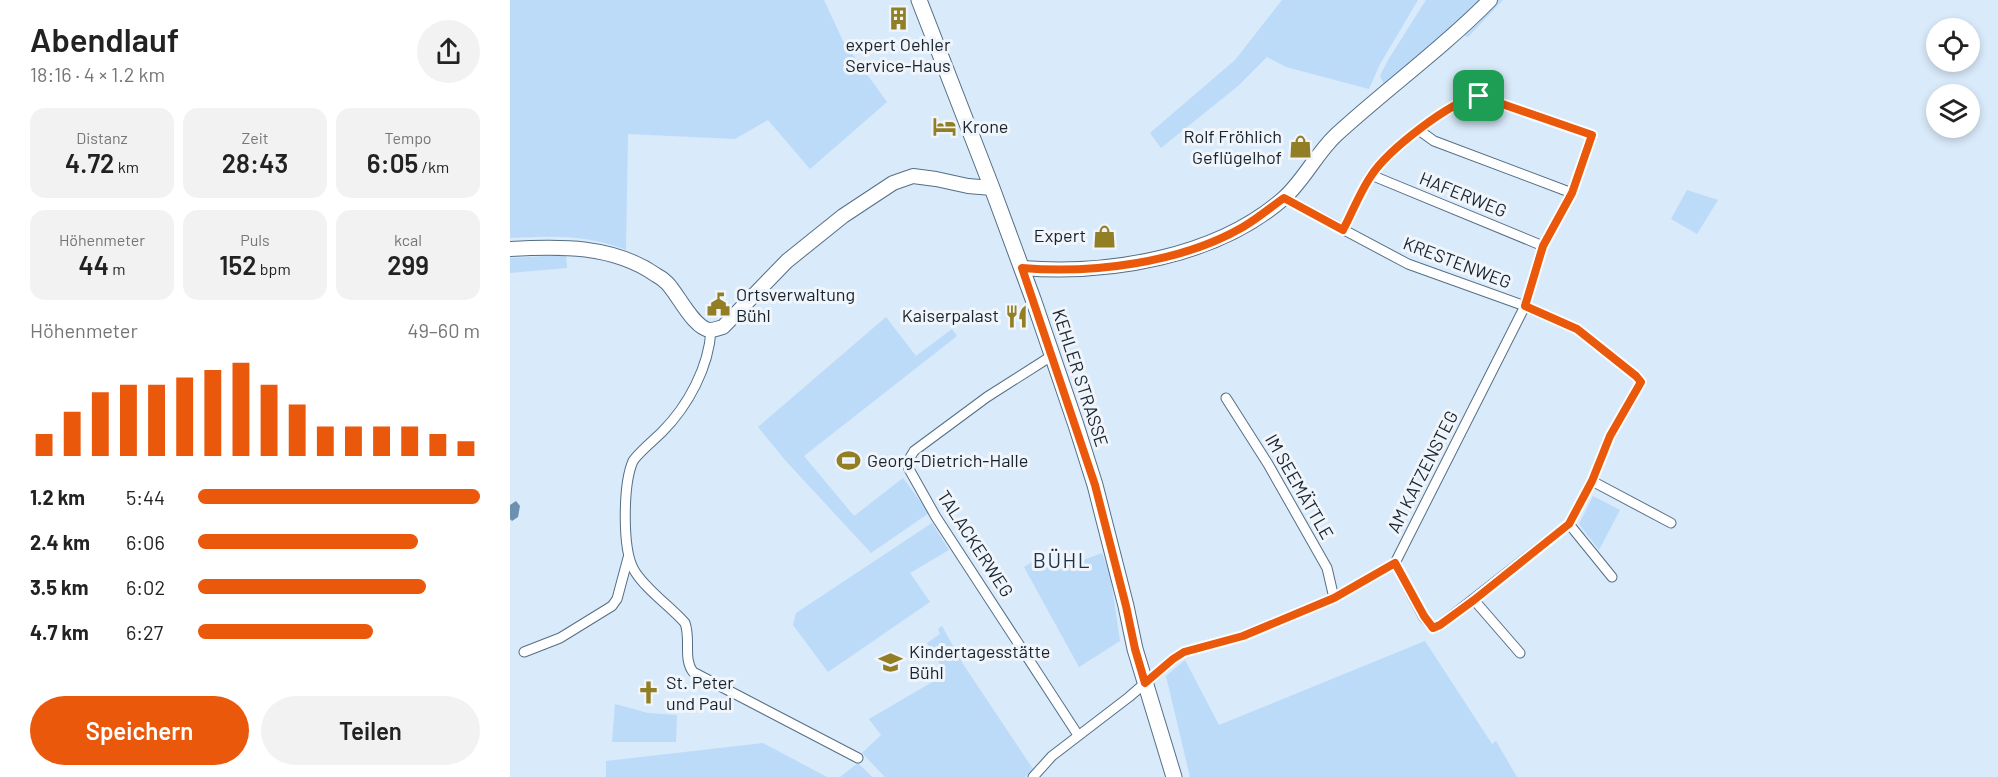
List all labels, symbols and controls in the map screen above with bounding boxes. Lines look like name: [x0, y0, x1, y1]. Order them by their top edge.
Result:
building icon: expert Oehler Service-Haus: [885, 6, 911, 32]
map controls: [1926, 18, 1980, 138]
button: locate: [1926, 18, 1980, 72]
text: Abendlauf: [30, 19, 179, 59]
button: share: [417, 20, 480, 83]
place label: expert Oehler Service-Haus: [845, 33, 951, 76]
text: 18:16 · 4 × 1.2 km: [30, 62, 165, 86]
pin: [1453, 70, 1504, 121]
icon: arrive: [1462, 79, 1495, 112]
button: layers: [1926, 84, 1980, 138]
hotel icon: Krone: [931, 114, 957, 140]
place label: Krone: [962, 115, 1008, 137]
place label: Rolf Fröhlich Geflügelhof: [1183, 125, 1282, 168]
text: Distanz: [76, 128, 128, 147]
text: Zeit: [241, 128, 269, 147]
text: Tempo: [384, 128, 432, 147]
shop icon: Rolf Fröhlich Geflügelhof: [1287, 134, 1313, 160]
text: 4.72: [65, 147, 114, 178]
text: 28:43: [222, 147, 288, 178]
text: 6:05: [367, 147, 418, 178]
text: km: [114, 157, 139, 176]
text: /km: [418, 157, 449, 176]
street label: HAFERWEG: [1416, 167, 1510, 222]
shop icon: Expert: [1091, 223, 1117, 249]
place label: Expert: [1034, 224, 1086, 246]
text: Höhenmeter: [59, 230, 145, 249]
text: Puls: [240, 230, 270, 249]
text: kcal: [394, 230, 422, 249]
street label: KRESTENWEG: [1400, 231, 1514, 293]
text: 44: [79, 249, 109, 280]
text: 152: [219, 249, 257, 280]
text: 299: [387, 249, 429, 280]
text: m: [109, 259, 125, 278]
text: bpm: [257, 259, 291, 278]
place label: Ortsverwaltung Bühl: [736, 283, 855, 326]
public building icon: Ortsverwaltung Bühl: [705, 292, 731, 318]
restaurant icon: Kaiserpalast: [1004, 303, 1030, 329]
place label: Kaiserpalast: [902, 304, 999, 326]
street label: KEHLER STRASSE: [1048, 306, 1114, 449]
text: Höhenmeter: [30, 318, 138, 342]
text: 49–60 m: [407, 318, 480, 342]
street label: AM KATZENSTEG: [1382, 407, 1462, 536]
street label: IM SEEMÄTTLE: [1261, 430, 1339, 543]
sports icon: Georg-Dietrich-Halle: [836, 448, 862, 474]
place label: Georg-Dietrich-Halle: [867, 449, 1028, 471]
text: 1.2 km: [30, 485, 85, 509]
text: 5:44: [126, 485, 165, 509]
street label: TALACKERWEG: [933, 486, 1019, 601]
text: 2.4 km: [30, 530, 90, 554]
text: 6:06: [126, 530, 165, 554]
district label: BÜHL: [1033, 547, 1091, 572]
text: 3.5 km: [30, 575, 88, 599]
text: 6:02: [126, 575, 165, 599]
text: 4.7 km: [30, 620, 89, 644]
text: 6:27: [126, 620, 163, 644]
place label: Kindertagesstätte Bühl: [909, 640, 1050, 683]
school or university icon: Kindertagesstätte Bühl: [878, 649, 904, 675]
place label: St. Peter und Paul: [666, 671, 734, 714]
church icon: St. Peter und Paul: [635, 680, 661, 706]
button: Speichern: [30, 696, 249, 765]
button: Teilen: [261, 696, 480, 765]

